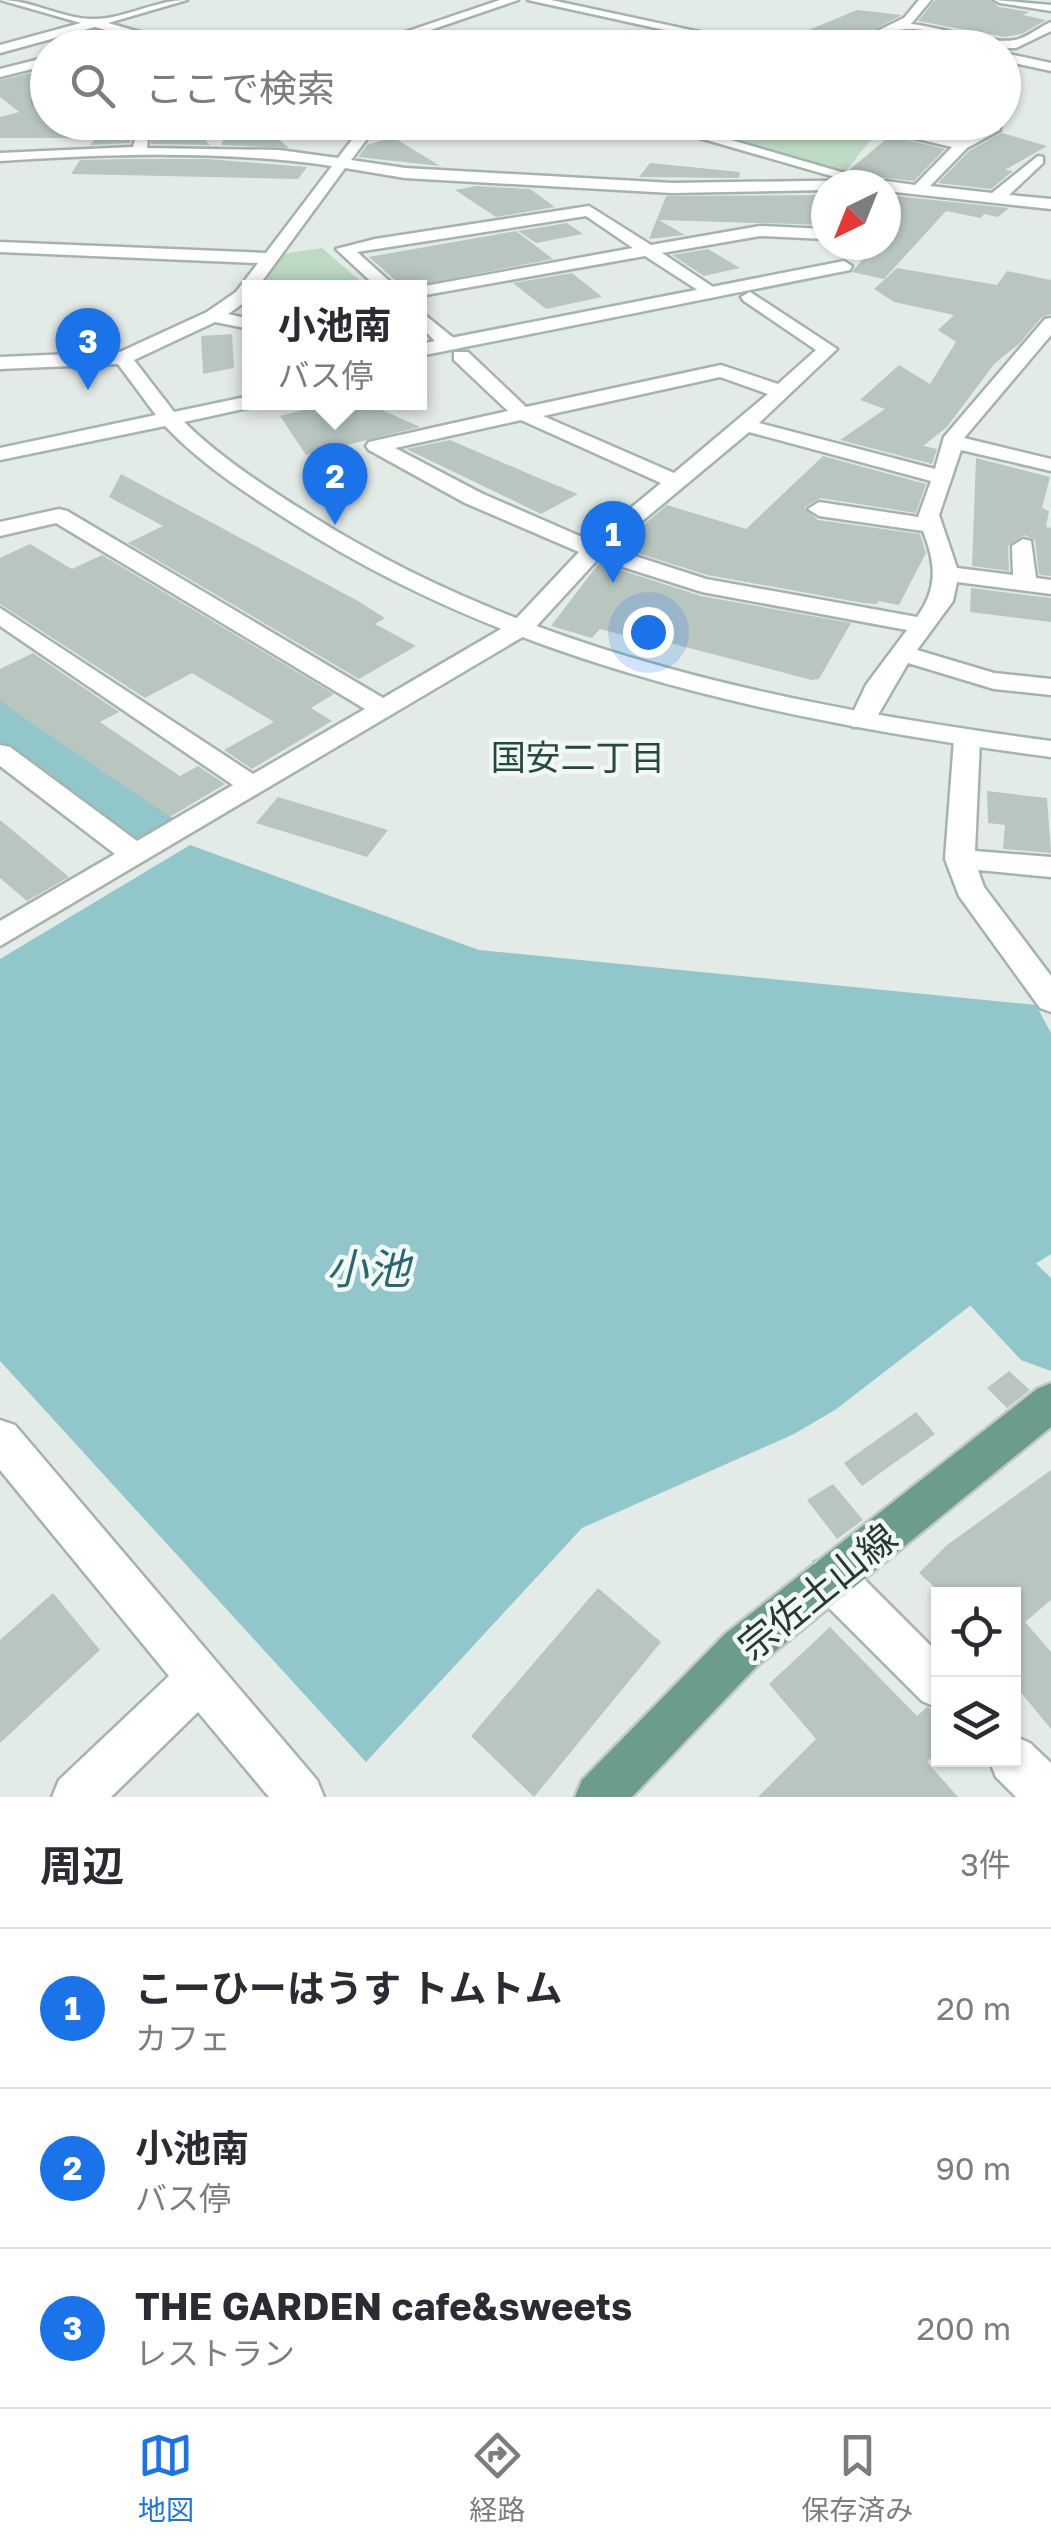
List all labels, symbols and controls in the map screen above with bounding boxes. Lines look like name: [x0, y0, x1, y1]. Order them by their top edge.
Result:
search box: [30, 30, 1021, 140]
icon: search: [65, 58, 120, 113]
text: ここで検索: [145, 65, 335, 110]
north arrow: [811, 170, 901, 260]
popup: [242, 280, 427, 410]
text: 小池南: [277, 302, 392, 347]
pin: 3: [56, 308, 120, 390]
text: バス停: [277, 356, 374, 394]
pin: 2: [302, 442, 368, 525]
pin: 1: [580, 500, 646, 583]
your location: [623, 607, 674, 658]
district label: 国安二丁目: [490, 736, 666, 778]
water label: 小池: [326, 1243, 414, 1293]
street label: 宗佐土山線: [729, 1514, 905, 1668]
map controls: [931, 1587, 1021, 1767]
button: locate: [931, 1587, 1021, 1677]
button: layers: [931, 1677, 1021, 1767]
text: 周辺: [40, 1840, 124, 1890]
text: 3件: [960, 1845, 1011, 1883]
text: こーひーはうす トムトム: [135, 1965, 563, 2010]
text: 1: [64, 1989, 81, 2027]
text: 20 m: [936, 1989, 1011, 2027]
text: カフェ: [135, 2019, 231, 2057]
text: 小池南: [135, 2125, 249, 2170]
text: 2: [63, 2149, 82, 2187]
text: 90 m: [935, 2149, 1011, 2187]
text: バス停: [135, 2179, 231, 2217]
text: THE GARDEN cafe&sweets: [135, 2283, 632, 2328]
text: 3: [63, 2309, 82, 2347]
text: 200 m: [916, 2309, 1011, 2347]
text: レストラン: [135, 2334, 295, 2372]
tab: 地図: [138, 2428, 194, 2528]
tab: 経路: [469, 2428, 525, 2528]
tab: 保存済み: [801, 2428, 913, 2528]

